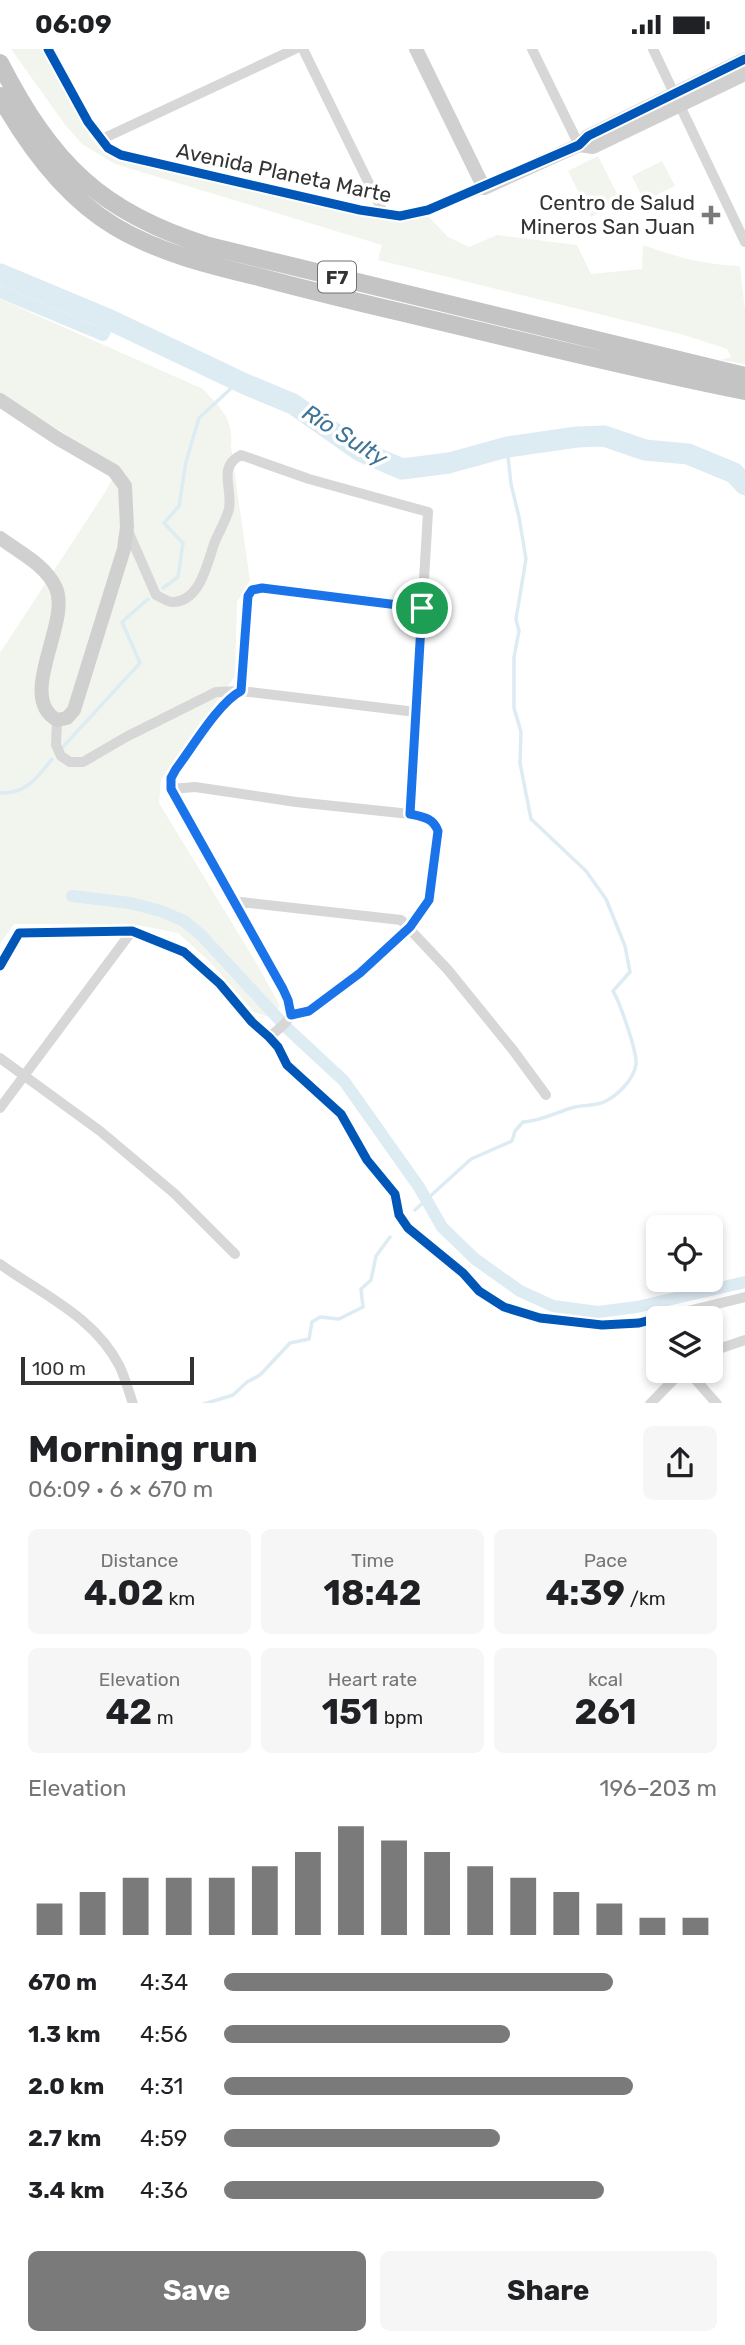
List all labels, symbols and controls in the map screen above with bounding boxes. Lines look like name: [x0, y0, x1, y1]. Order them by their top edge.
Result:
text: 06:09: [35, 9, 112, 40]
street label: Avenida Planeta Marte: [174, 137, 394, 208]
place label: Centro de Salud Mineros San Juan: [520, 190, 695, 239]
marker: Centro de Salud Mineros San Juan: [701, 205, 721, 225]
road number: F7: [318, 261, 356, 293]
water label: Río Sulty: [297, 398, 394, 473]
pin: [392, 578, 452, 638]
icon: arrive: [403, 589, 441, 627]
map controls: [646, 1215, 723, 1383]
button: locate: [646, 1215, 723, 1292]
button: layers: [646, 1306, 723, 1383]
scale bar: [21, 1355, 194, 1386]
text: 100 m: [32, 1357, 86, 1380]
text: Morning run: [28, 1426, 258, 1472]
button: share: [643, 1426, 717, 1500]
text: 06:09 · 6 × 670 m: [28, 1475, 213, 1503]
text: Distance: [101, 1549, 178, 1572]
text: Time: [351, 1549, 394, 1572]
text: Pace: [584, 1549, 627, 1572]
text: 4.02: [84, 1572, 164, 1614]
text: 18:42: [324, 1572, 421, 1614]
text: 4:39: [545, 1572, 625, 1614]
text: km: [164, 1587, 195, 1610]
text: /km: [625, 1587, 666, 1610]
text: Elevation: [99, 1668, 180, 1691]
text: Heart rate: [328, 1668, 417, 1691]
text: kcal: [588, 1668, 623, 1691]
text: 42: [105, 1691, 152, 1733]
text: 151: [322, 1691, 379, 1733]
text: 261: [574, 1691, 637, 1733]
text: m: [152, 1706, 174, 1729]
text: bpm: [379, 1706, 423, 1729]
text: Elevation: [28, 1774, 127, 1802]
text: 196–203 m: [600, 1774, 717, 1802]
text: 670 m: [28, 1968, 97, 1996]
text: 4:34: [140, 1968, 188, 1996]
text: 1.3 km: [28, 2020, 101, 2048]
text: 4:56: [140, 2020, 188, 2048]
text: 2.0 km: [28, 2072, 104, 2100]
text: 4:31: [140, 2072, 183, 2100]
text: 2.7 km: [28, 2124, 101, 2152]
text: 4:59: [140, 2124, 187, 2152]
text: 3.4 km: [28, 2176, 105, 2204]
text: 4:36: [140, 2176, 188, 2204]
button: Save: [28, 2251, 366, 2331]
button: Share: [380, 2251, 717, 2331]

